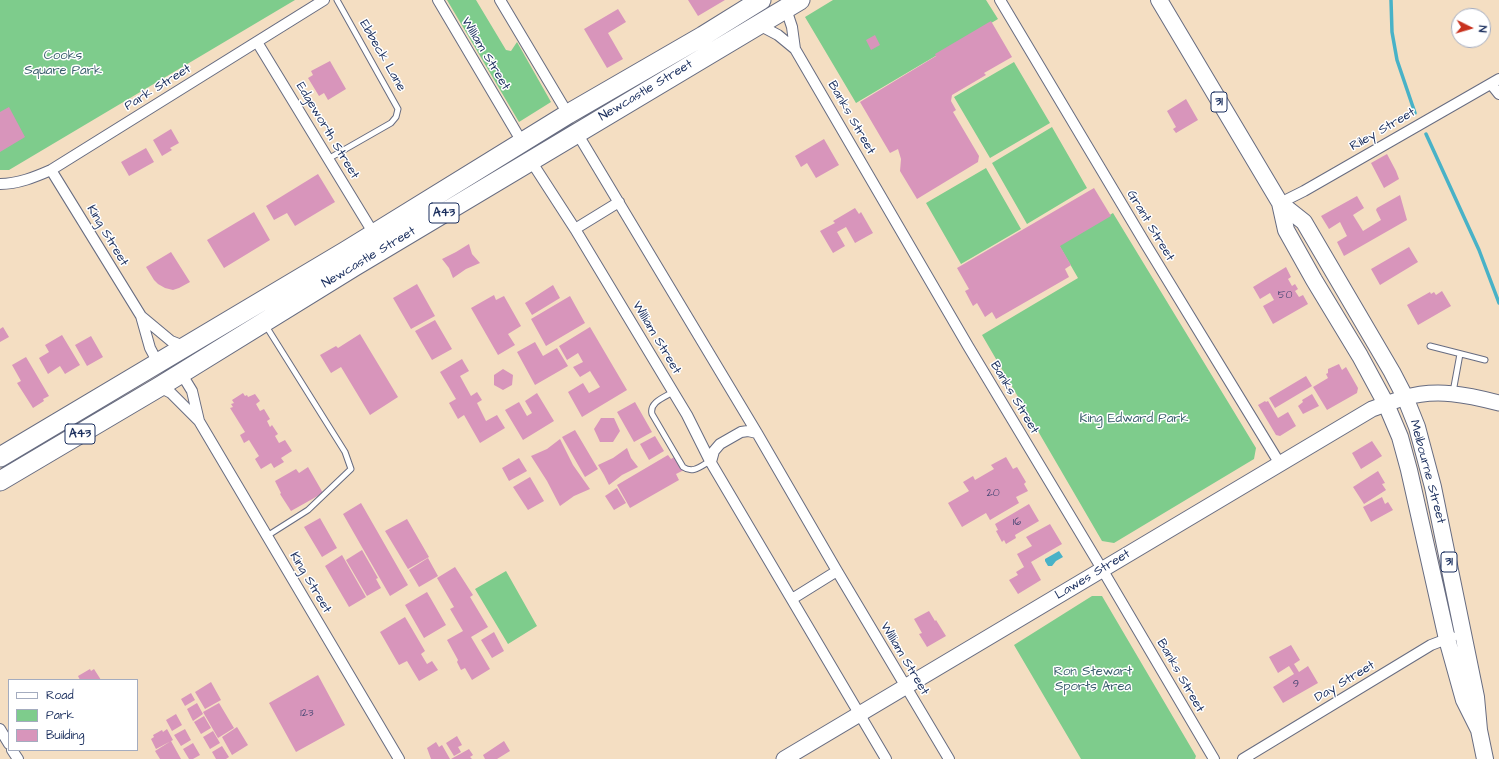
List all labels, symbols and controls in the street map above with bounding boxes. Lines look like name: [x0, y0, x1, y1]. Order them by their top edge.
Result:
north arrow: [1451, 8, 1491, 48]
street label: William Street: [457, 15, 513, 93]
street label: Ebbeck Lane: [355, 18, 409, 94]
text: N: [1475, 25, 1490, 33]
park label: Cooks Square Park: [24, 48, 102, 79]
street label: Newcastle Street: [596, 57, 696, 125]
street label: Park Street: [122, 61, 194, 115]
street label: Banks Street: [824, 79, 878, 157]
street label: Edgeworth Street: [292, 80, 362, 182]
road number: 31: [1211, 92, 1227, 112]
street label: Riley Street: [1348, 105, 1418, 155]
street label: Grant Street: [1123, 188, 1177, 264]
street label: King Street: [83, 203, 131, 269]
road number: A43: [429, 203, 459, 223]
street label: Newcastle Street: [319, 224, 419, 292]
house number: 50: [1278, 289, 1292, 303]
street label: William Street: [628, 299, 684, 377]
street label: Banks Street: [986, 359, 1042, 437]
park label: King Edward Park: [1080, 411, 1188, 427]
street label: Melbourne Street: [1406, 418, 1448, 526]
road number: A43: [65, 424, 95, 444]
house number: 20: [986, 487, 1000, 501]
house number: 16: [1013, 516, 1021, 530]
street label: Lawes Street: [1053, 546, 1133, 604]
street label: King Street: [286, 550, 334, 616]
road number: 31: [1441, 552, 1457, 572]
street label: William Street: [876, 620, 932, 698]
street label: Banks Street: [1153, 637, 1207, 715]
street label: Day Street: [1312, 658, 1378, 706]
park label: Ron Stewart Sports Area: [1054, 664, 1132, 695]
house number: 9: [1293, 678, 1299, 692]
legend: [8, 679, 138, 751]
text: Road: [46, 687, 74, 704]
text: Park: [46, 707, 74, 724]
house number: 123: [300, 707, 314, 721]
text: Building: [46, 727, 84, 744]

